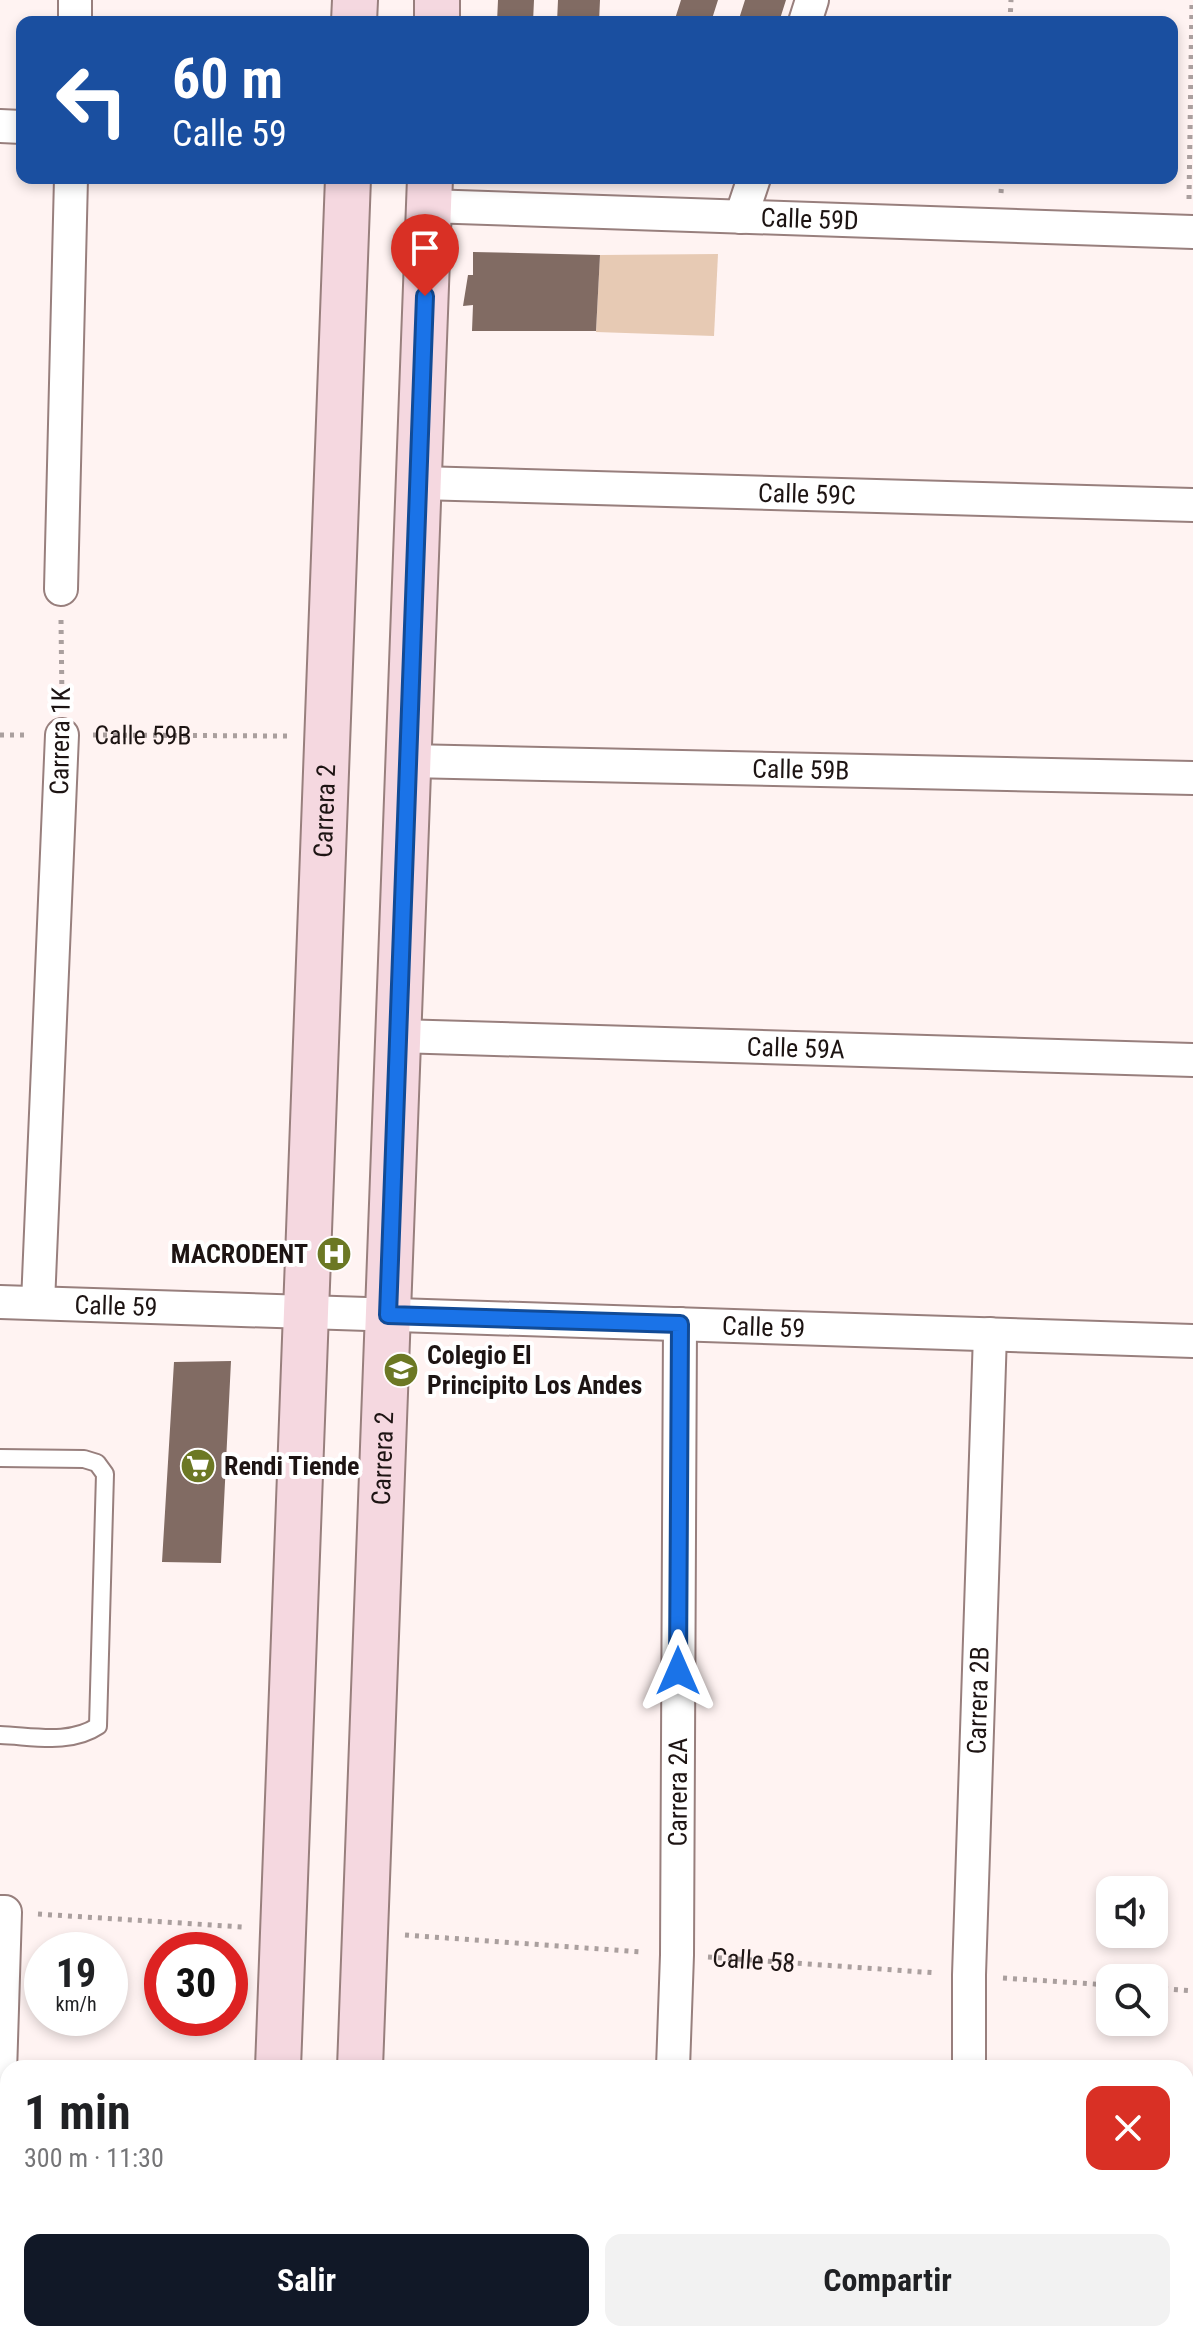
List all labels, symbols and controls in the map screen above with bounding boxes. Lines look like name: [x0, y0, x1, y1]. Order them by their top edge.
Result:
text: 60 m: [172, 46, 283, 112]
icon: left: [40, 48, 144, 152]
text: Calle 59: [172, 113, 287, 155]
street label: Calle 59D: [760, 202, 859, 236]
pin: [391, 214, 459, 296]
icon: arrive: [403, 226, 447, 270]
street label: Calle 59C: [758, 478, 856, 510]
street label: Carrera 1K: [44, 686, 76, 795]
street label: Calle 59B: [94, 720, 192, 751]
street label: Calle 59B: [752, 753, 850, 786]
street label: Carrera 2: [308, 763, 341, 858]
street label: Calle 59A: [746, 1032, 845, 1064]
hospital icon: MACRODENT: [315, 1235, 353, 1273]
place label: MACRODENT: [171, 1239, 308, 1269]
street label: Calle 59: [74, 1289, 158, 1322]
street label: Calle 59: [722, 1311, 806, 1343]
place label: Colegio El Principito Los Andes: [427, 1340, 642, 1400]
school or university icon: Colegio El Principito Los Andes: [382, 1351, 420, 1389]
street label: Carrera 2: [366, 1411, 399, 1506]
supermarket icon: Rendi Tiende: [179, 1447, 217, 1485]
place label: Rendi Tiende: [224, 1451, 360, 1481]
position arrow: [636, 1629, 720, 1713]
street label: Carrera 2B: [961, 1646, 995, 1755]
street label: Carrera 2A: [663, 1738, 693, 1847]
map controls: [1096, 1876, 1168, 2036]
button: sound: [1096, 1876, 1168, 1948]
speed limit sign: 30: [144, 1932, 248, 2036]
street label: Calle 58: [711, 1942, 796, 1978]
text: 19: [56, 1950, 96, 1997]
button: search: [1096, 1964, 1168, 2036]
text: km/h: [55, 1992, 97, 2016]
text: 1 min: [24, 2084, 131, 2141]
button: close: [1086, 2086, 1170, 2170]
text: 300 m · 11:30: [24, 2143, 164, 2173]
button: Salir: [24, 2234, 589, 2326]
button: Compartir: [605, 2234, 1170, 2326]

